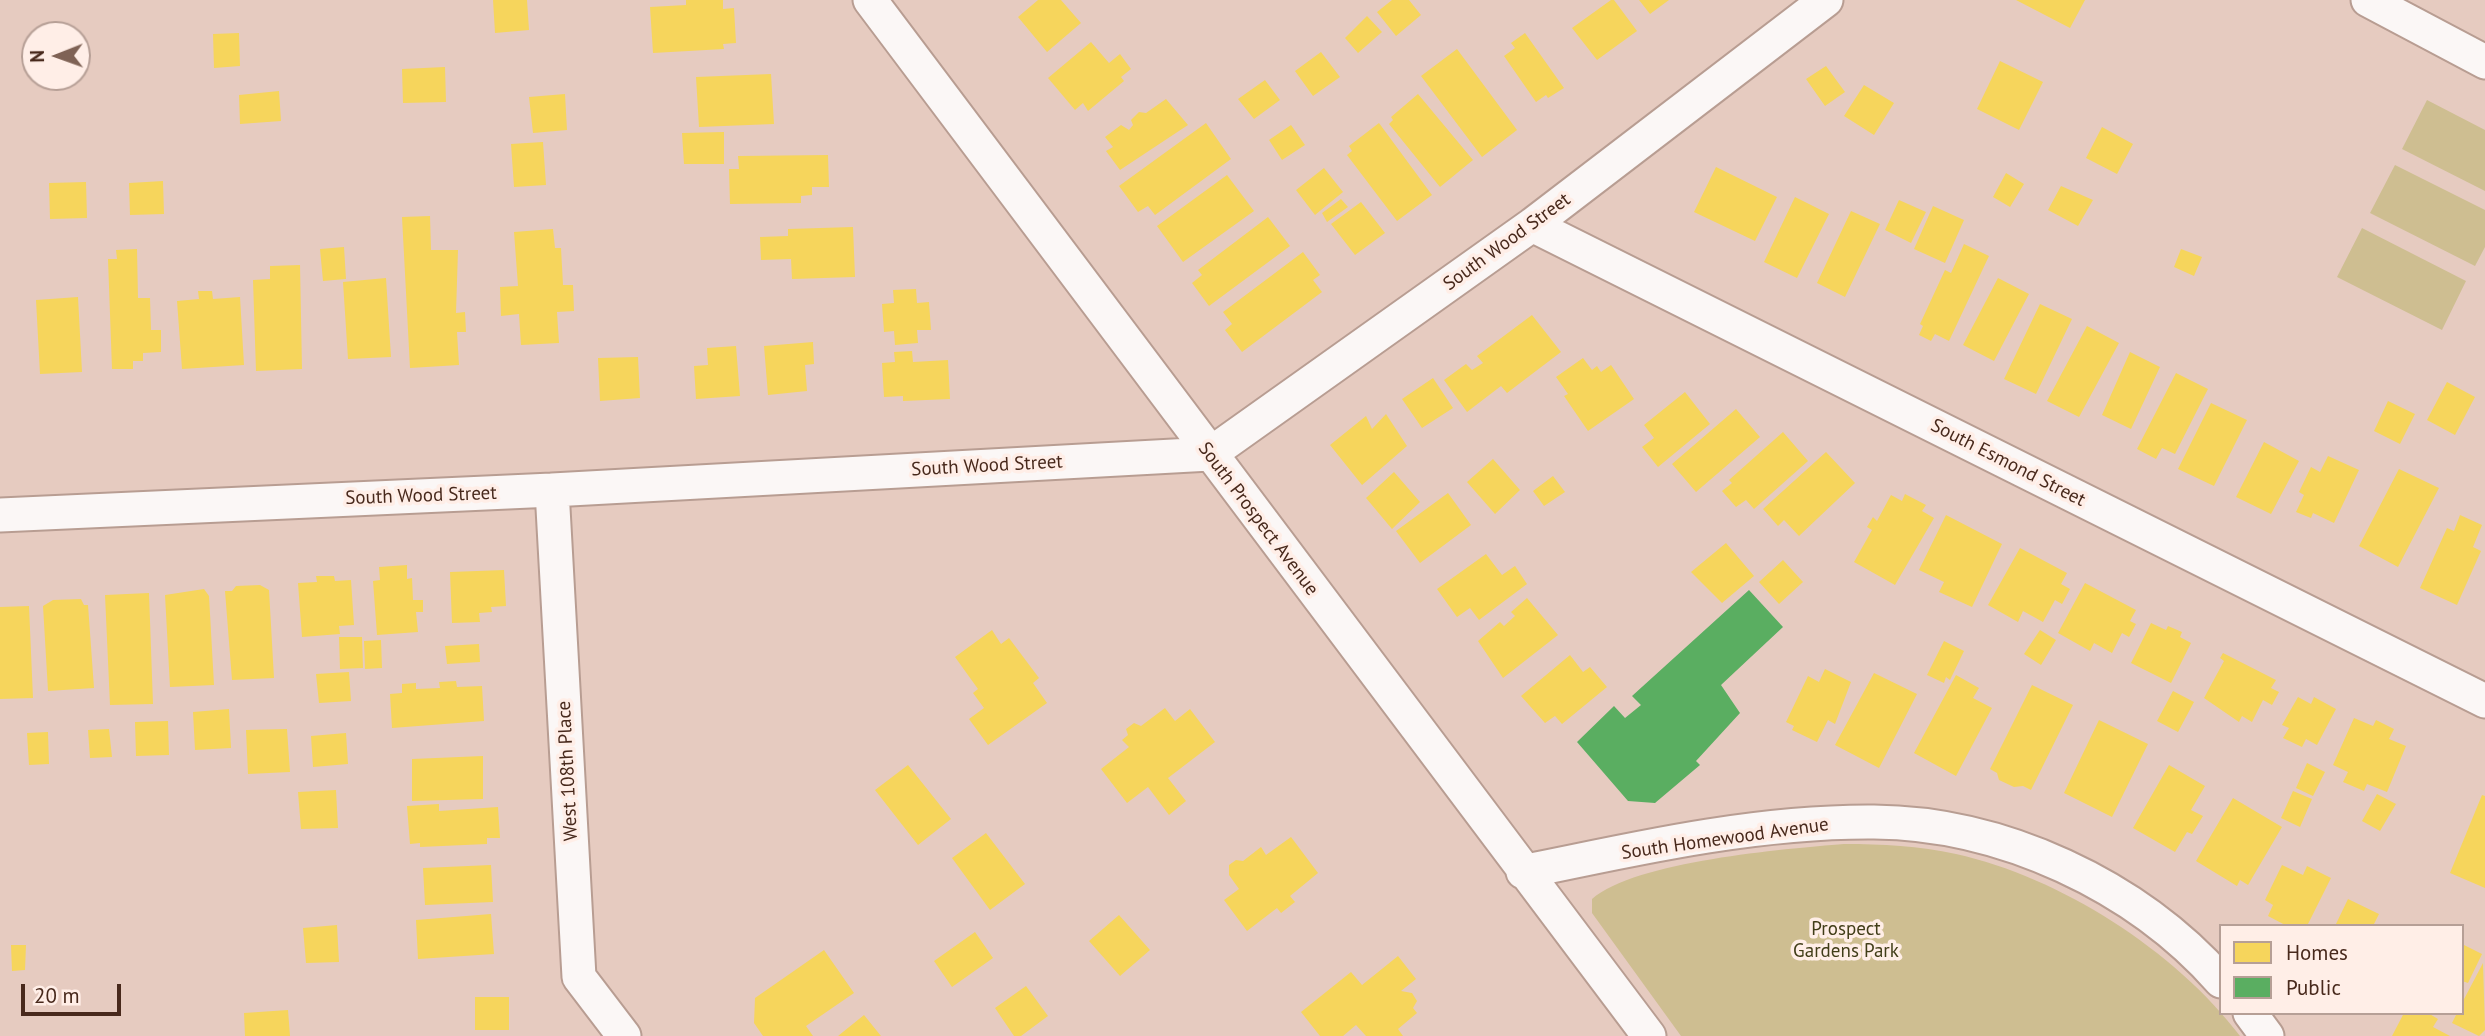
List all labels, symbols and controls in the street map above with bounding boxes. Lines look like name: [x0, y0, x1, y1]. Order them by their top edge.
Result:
north arrow: [21, 21, 91, 91]
text: N: [25, 50, 49, 63]
street label: South Wood Street: [1439, 188, 1575, 296]
street label: South Esmond Street: [1927, 414, 2089, 512]
street label: South Prospect Avenue: [1193, 438, 1323, 600]
street label: South Wood Street: [911, 451, 1063, 481]
street label: South Wood Street: [345, 482, 497, 510]
street label: West 108th Place: [553, 700, 583, 842]
street label: South Homewood Avenue: [1620, 813, 1830, 865]
park label: Prospect Gardens Park: [1793, 919, 1899, 963]
legend: [2219, 924, 2464, 1015]
text: Homes: [2286, 939, 2348, 966]
scale bar: [24, 970, 124, 1014]
text: Public: [2286, 974, 2341, 1001]
text: 20 m: [34, 982, 80, 1009]

